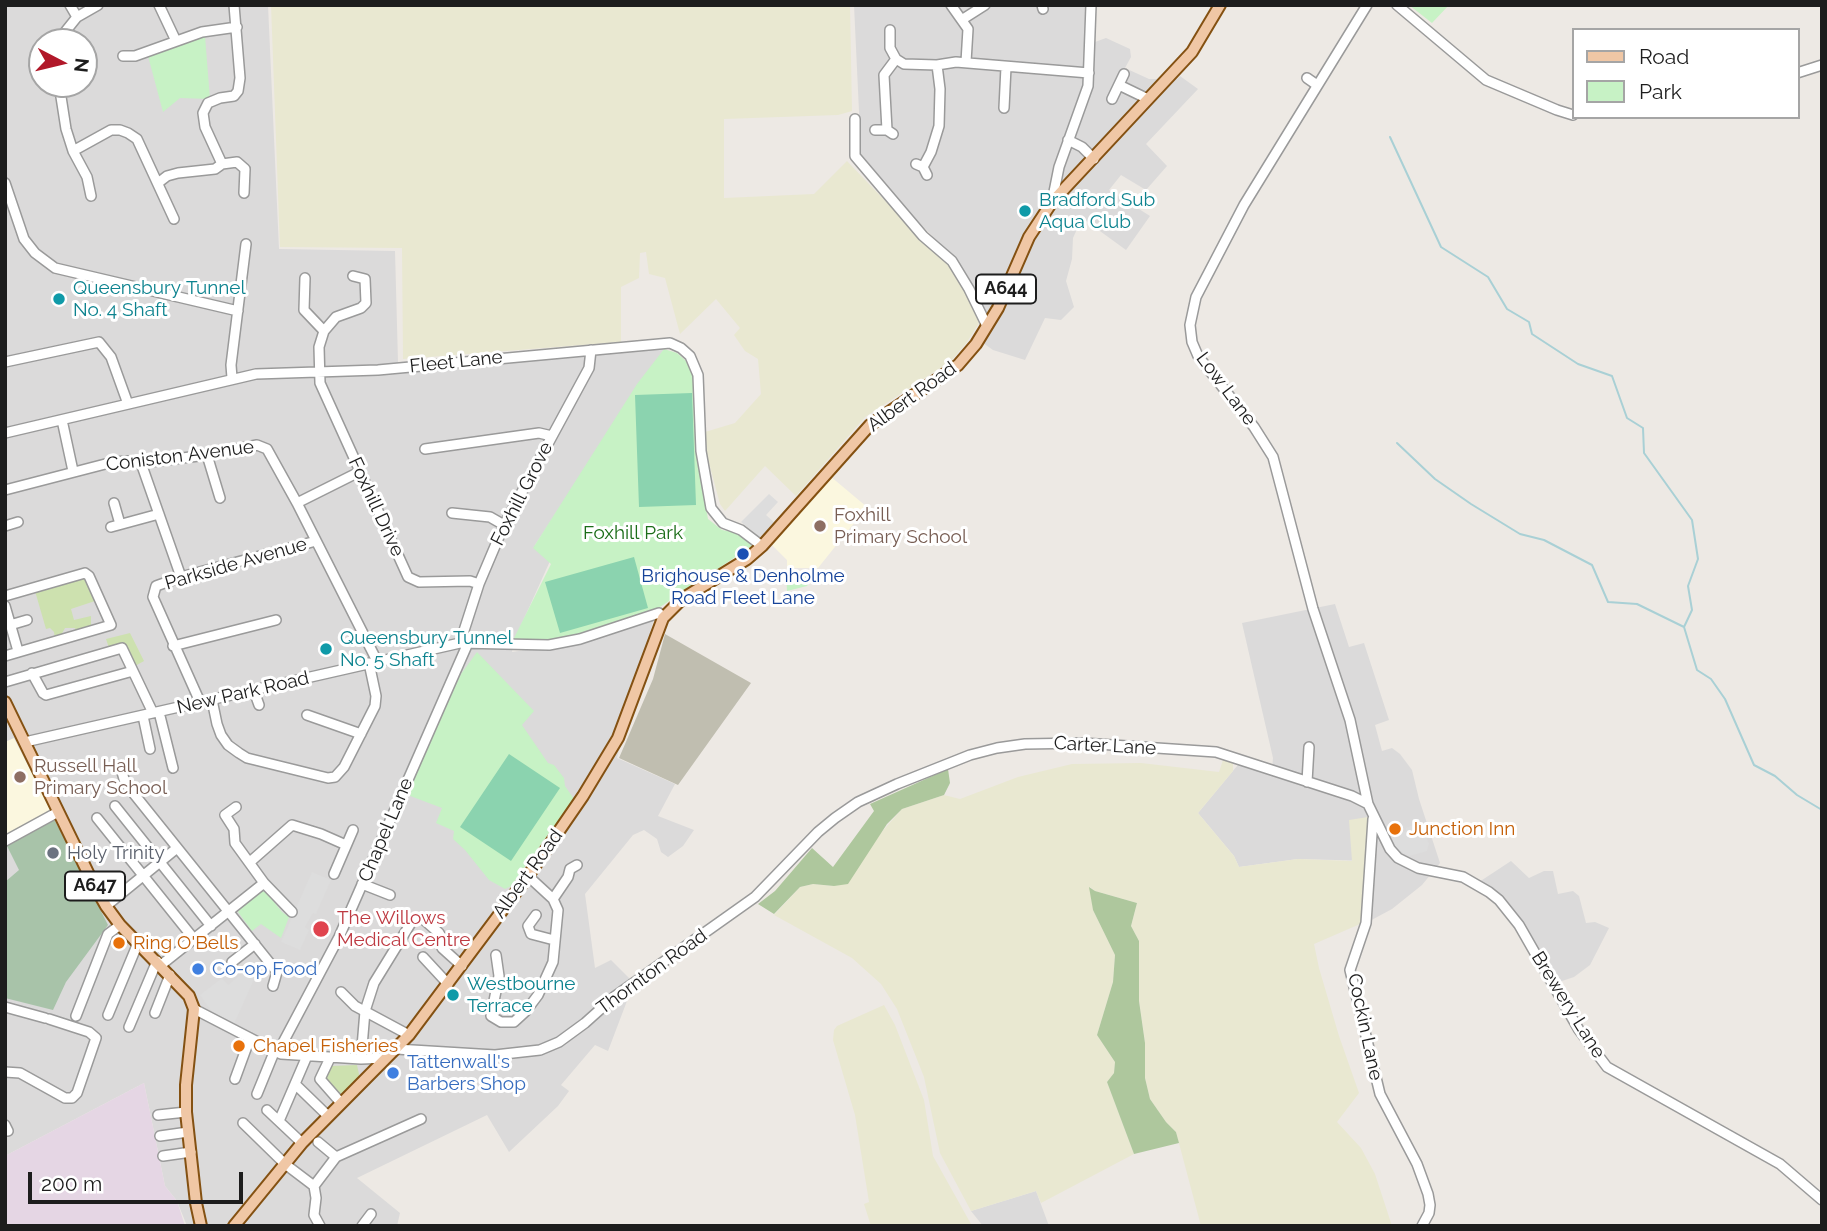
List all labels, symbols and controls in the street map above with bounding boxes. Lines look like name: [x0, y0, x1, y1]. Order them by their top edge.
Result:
north arrow: [28, 28, 98, 98]
legend: [1572, 28, 1799, 119]
text: Road: [1639, 44, 1689, 69]
text: N: [70, 57, 94, 74]
text: Park: [1639, 79, 1682, 104]
place label: Bradford Sub Aqua Club: [1039, 189, 1155, 233]
marker: Bradford Sub Aqua Club: [1017, 203, 1033, 219]
road number: A644: [976, 274, 1036, 304]
place label: Queensbury Tunnel No. 4 Shaft: [73, 277, 246, 321]
marker: Queensbury Tunnel No. 4 Shaft: [51, 291, 67, 307]
street label: Fleet Lane: [408, 346, 504, 378]
street label: Low Lane: [1191, 348, 1261, 430]
street label: Albert Road: [863, 357, 961, 437]
street label: Coniston Avenue: [105, 436, 255, 476]
street label: Foxhill Grove: [486, 438, 558, 550]
street label: Foxhill Drive: [343, 454, 409, 560]
place label: Foxhill Primary School: [834, 504, 967, 548]
marker: Foxhill Primary School: [812, 518, 828, 534]
park label: Foxhill Park: [583, 522, 683, 544]
street label: Parkside Avenue: [162, 533, 310, 595]
marker: Brighouse & Denholme Road Fleet Lane: [735, 546, 751, 562]
place label: Brighouse & Denholme Road Fleet Lane: [641, 565, 845, 609]
place label: Queensbury Tunnel No. 5 Shaft: [340, 627, 513, 671]
marker: Queensbury Tunnel No. 5 Shaft: [318, 641, 334, 657]
street label: New Park Road: [175, 667, 311, 719]
street label: Carter Lane: [1053, 732, 1157, 760]
place label: Russell Hall Primary School: [34, 755, 167, 799]
marker: Russell Hall Primary School: [12, 769, 28, 785]
street label: Chapel Lane: [354, 774, 418, 886]
place label: Junction Inn: [1409, 818, 1515, 840]
marker: Junction Inn: [1387, 821, 1403, 837]
street label: Albert Road: [488, 825, 568, 923]
place label: Holy Trinity: [67, 842, 165, 864]
marker: Holy Trinity: [45, 845, 61, 861]
road number: A647: [65, 872, 125, 900]
place label: The Willows Medical Centre: [337, 907, 470, 951]
marker: The Willows Medical Centre: [311, 919, 331, 939]
street label: Thornton Road: [592, 924, 712, 1020]
place label: Ring O'Bells: [133, 932, 238, 954]
marker: Ring O'Bells: [111, 935, 127, 951]
street label: Brewery Lane: [1526, 947, 1610, 1063]
place label: Co-op Food: [212, 958, 317, 980]
marker: Co-op Food: [190, 961, 206, 977]
street label: Cockin Lane: [1343, 972, 1387, 1082]
place label: Westbourne Terrace: [467, 973, 576, 1017]
marker: Westbourne Terrace: [445, 987, 461, 1003]
place label: Chapel Fisheries: [253, 1035, 398, 1057]
marker: Chapel Fisheries: [231, 1038, 247, 1054]
place label: Tattenwall's Barbers Shop: [407, 1051, 526, 1095]
marker: Tattenwall's Barbers Shop: [385, 1065, 401, 1081]
scale bar: [32, 1158, 247, 1202]
text: 200 m: [41, 1171, 102, 1196]

